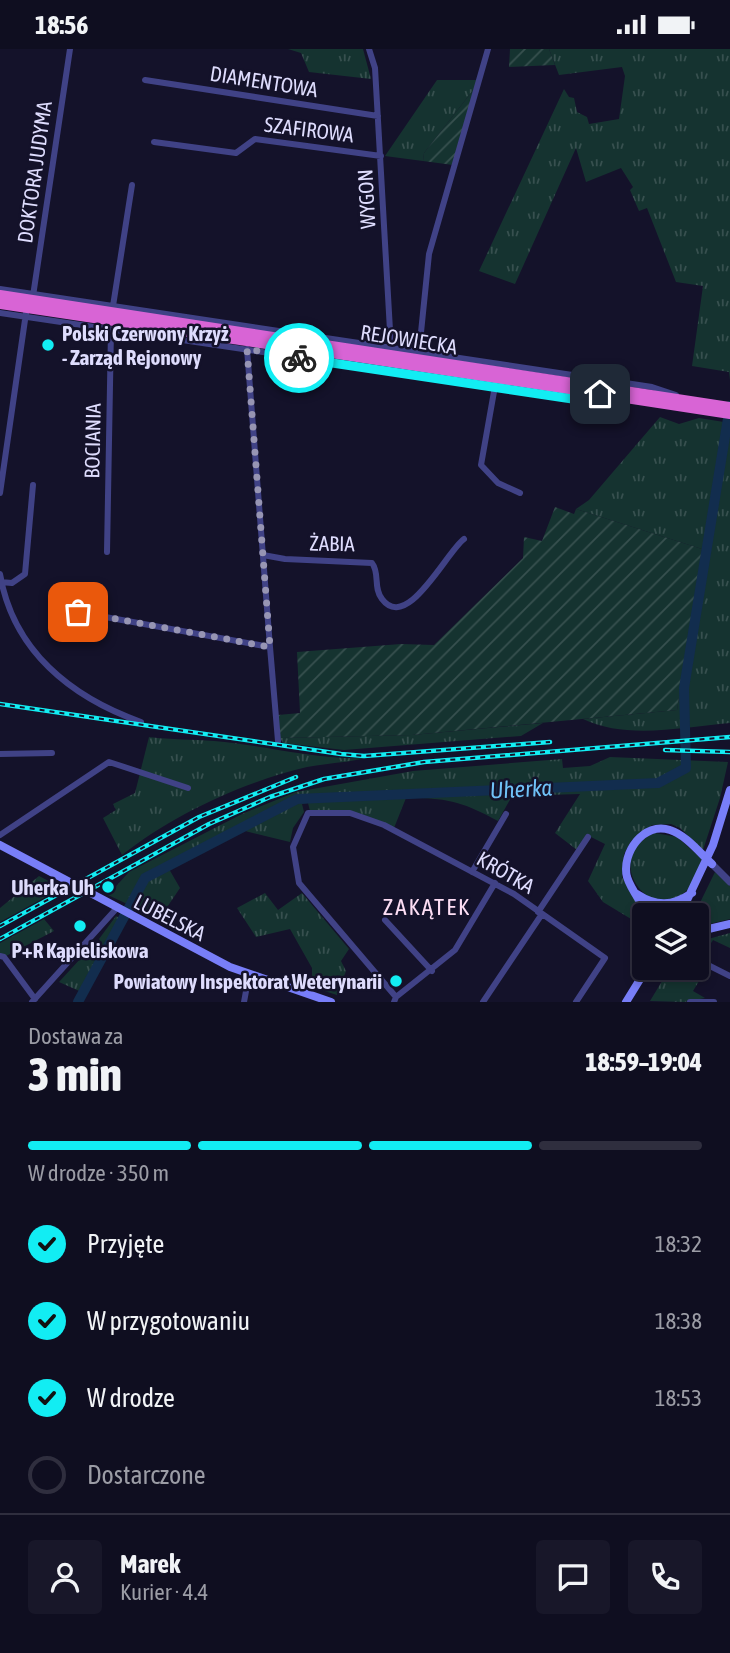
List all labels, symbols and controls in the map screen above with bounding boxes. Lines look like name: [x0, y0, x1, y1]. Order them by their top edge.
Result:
text: 18:56: [35, 10, 89, 40]
street label: DIAMENTOWA: [208, 61, 320, 101]
street label: DOKTORA JUDYMA: [12, 99, 56, 244]
street label: SZAFIROWA: [263, 112, 356, 146]
street label: WYGON: [352, 169, 380, 229]
street label: REJOWIECKA: [359, 319, 460, 359]
place label: Polski Czerwony Krzyż - Zarząd Rejonowy: [62, 321, 229, 369]
courier: [264, 323, 334, 393]
marker: Polski Czerwony Krzyż - Zarząd Rejonowy: [40, 337, 56, 353]
icon: bike: [280, 339, 318, 377]
pin: [570, 364, 630, 424]
icon: home: [581, 375, 619, 413]
street label: BOCIANIA: [79, 402, 105, 479]
street label: ŻABIA: [309, 531, 356, 555]
pin: [48, 582, 108, 642]
icon: bag: [59, 593, 97, 631]
water label: Uherka: [489, 774, 553, 804]
street label: KRÓTKA: [473, 846, 540, 898]
place label: Uherka Uh: [11, 875, 94, 899]
marker: Uherka Uh: [100, 879, 116, 895]
street label: LUBELSKA: [130, 889, 210, 945]
district label: ZAKĄTEK: [383, 894, 471, 920]
map controls: [632, 903, 709, 980]
button: layers: [632, 903, 709, 980]
marker: P+R Kąpieliskowa: [72, 918, 88, 934]
place label: P+R Kąpieliskowa: [12, 938, 149, 962]
place label: Powiatowy Inspektorat Weterynarii: [114, 969, 382, 993]
marker: Powiatowy Inspektorat Weterynarii: [388, 973, 404, 989]
text: Dostawa za: [28, 1023, 123, 1049]
text: 18:59–19:04: [585, 1047, 702, 1077]
text: 3 min: [28, 1048, 122, 1101]
text: W drodze · 350 m: [28, 1160, 169, 1186]
icon: check: [28, 1225, 66, 1263]
text: Przyjęte: [87, 1229, 164, 1259]
text: 18:32: [655, 1231, 702, 1257]
icon: check: [28, 1302, 66, 1340]
text: W przygotowaniu: [87, 1306, 250, 1336]
text: 18:38: [655, 1308, 702, 1334]
icon: check: [28, 1379, 66, 1417]
text: W drodze: [87, 1383, 175, 1413]
text: 18:53: [655, 1385, 702, 1411]
text: Dostarczone: [87, 1460, 206, 1490]
button: person: [28, 1540, 102, 1614]
button: chat: [536, 1540, 610, 1614]
button: phone: [628, 1540, 702, 1614]
text: Marek: [120, 1549, 180, 1579]
text: Kurier · 4.4: [120, 1579, 208, 1605]

